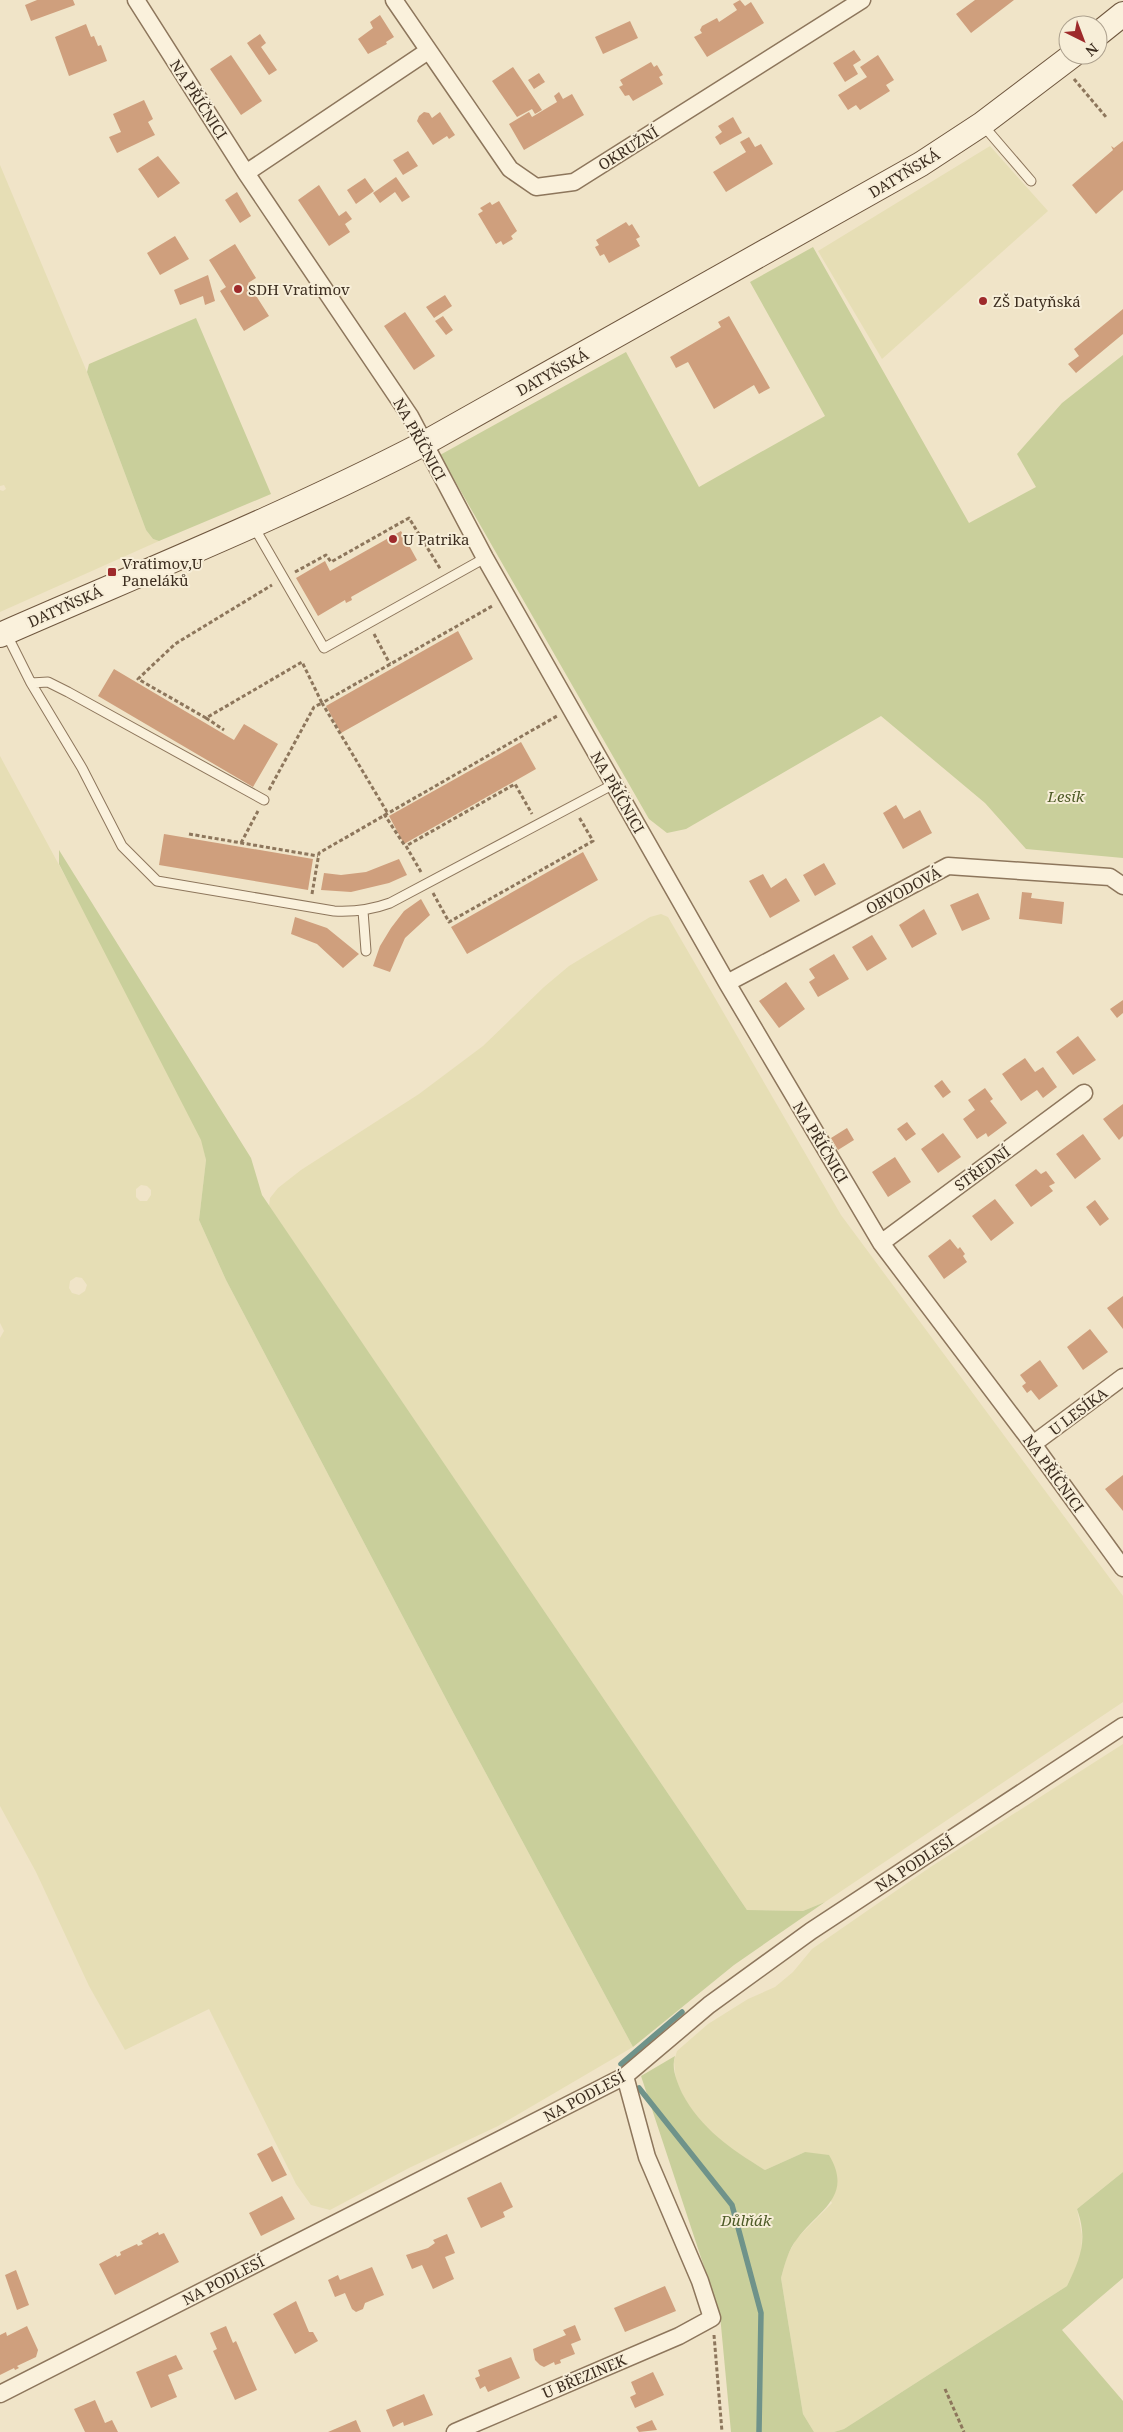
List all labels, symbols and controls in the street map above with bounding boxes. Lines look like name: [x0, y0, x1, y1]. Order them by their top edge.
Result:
north arrow: [1058, 15, 1108, 65]
text: N: [1082, 39, 1102, 61]
street label: NA PŘÍČNICI: [166, 55, 232, 143]
street label: OKRUŽNÍ: [594, 122, 662, 174]
street label: DATYŇSKÁ: [865, 144, 944, 202]
place label: SDH Vratimov: [248, 279, 350, 299]
marker: SDH Vratimov: [232, 283, 244, 295]
place label: ZŠ Datyňská: [993, 291, 1081, 311]
marker: ZŠ Datyňská: [977, 295, 989, 307]
street label: DATYŇSKÁ: [512, 344, 592, 400]
street label: NA PŘÍČNICI: [389, 394, 451, 484]
place label: U Patrika: [403, 529, 470, 549]
marker: U Patrika: [387, 533, 399, 545]
place label: Vratimov,U Paneláků: [122, 553, 203, 590]
marker: Vratimov,U Paneláků: [106, 566, 118, 578]
street label: DATYŇSKÁ: [25, 581, 106, 631]
street label: NA PŘÍČNICI: [587, 748, 649, 836]
park label: Lesík: [1047, 786, 1085, 806]
street label: OBVODOVÁ: [862, 862, 945, 918]
street label: NA PŘÍČNICI: [789, 1098, 853, 1186]
street label: STŘEDNÍ: [950, 1141, 1014, 1195]
street label: U LESÍKA: [1045, 1382, 1112, 1439]
street label: NA PŘÍČNICI: [1019, 1430, 1089, 1516]
street label: NA PODLESÍ: [871, 1830, 957, 1896]
street label: NA PODLESÍ: [540, 2066, 628, 2126]
park label: Důlňák: [720, 2210, 772, 2230]
street label: NA PODLESÍ: [179, 2251, 267, 2309]
street label: U BŘEZINEK: [539, 2349, 629, 2403]

